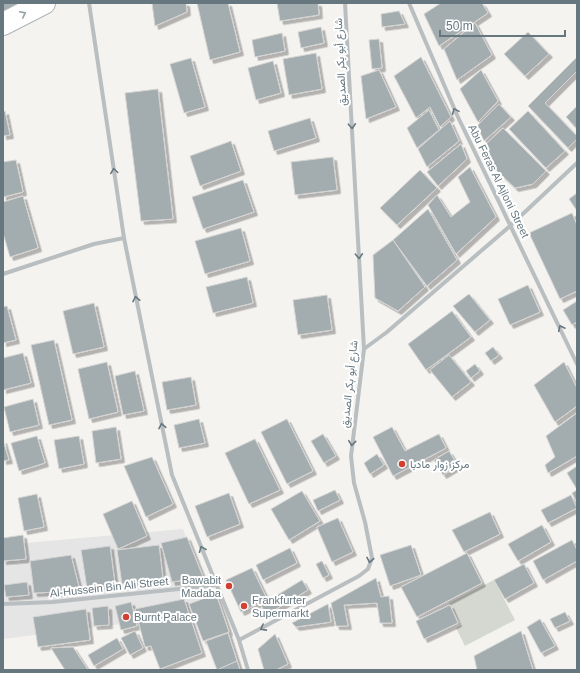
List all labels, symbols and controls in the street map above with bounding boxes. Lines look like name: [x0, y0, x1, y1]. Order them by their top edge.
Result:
one-way arrow: [19, 11, 27, 18]
scale bar: [440, 12, 565, 38]
street label: شارع أبو بكر الصديق: [332, 17, 350, 106]
text: 50 m: [446, 19, 473, 33]
one-way arrow: [452, 107, 460, 114]
street label: Abu Feras Al Ajloni Street: [466, 122, 532, 240]
one-way arrow: [348, 123, 356, 129]
one-way arrow: [110, 168, 119, 174]
one-way arrow: [355, 253, 363, 259]
one-way arrow: [133, 296, 141, 302]
one-way arrow: [558, 325, 566, 333]
street label: شارع أبو بكر الصديق: [338, 339, 362, 429]
one-way arrow: [158, 423, 167, 429]
one-way arrow: [348, 440, 357, 446]
place label: مركز زوار مادبا: [410, 458, 469, 471]
marker: مركز زوار مادبا: [397, 459, 407, 469]
one-way arrow: [198, 546, 206, 553]
one-way arrow: [366, 557, 375, 563]
place label: Bawabit Madaba: [181, 574, 222, 599]
street label: Al-Hussein Bin Ali Street: [49, 575, 169, 599]
marker: Bawabit Madaba: [224, 581, 234, 591]
place label: Frankfurter Supermarkt: [252, 594, 309, 619]
marker: Frankfurter Supermarkt: [239, 601, 249, 611]
place label: Burnt Palace: [134, 611, 197, 623]
marker: Burnt Palace: [121, 612, 131, 622]
one-way arrow: [259, 623, 267, 630]

